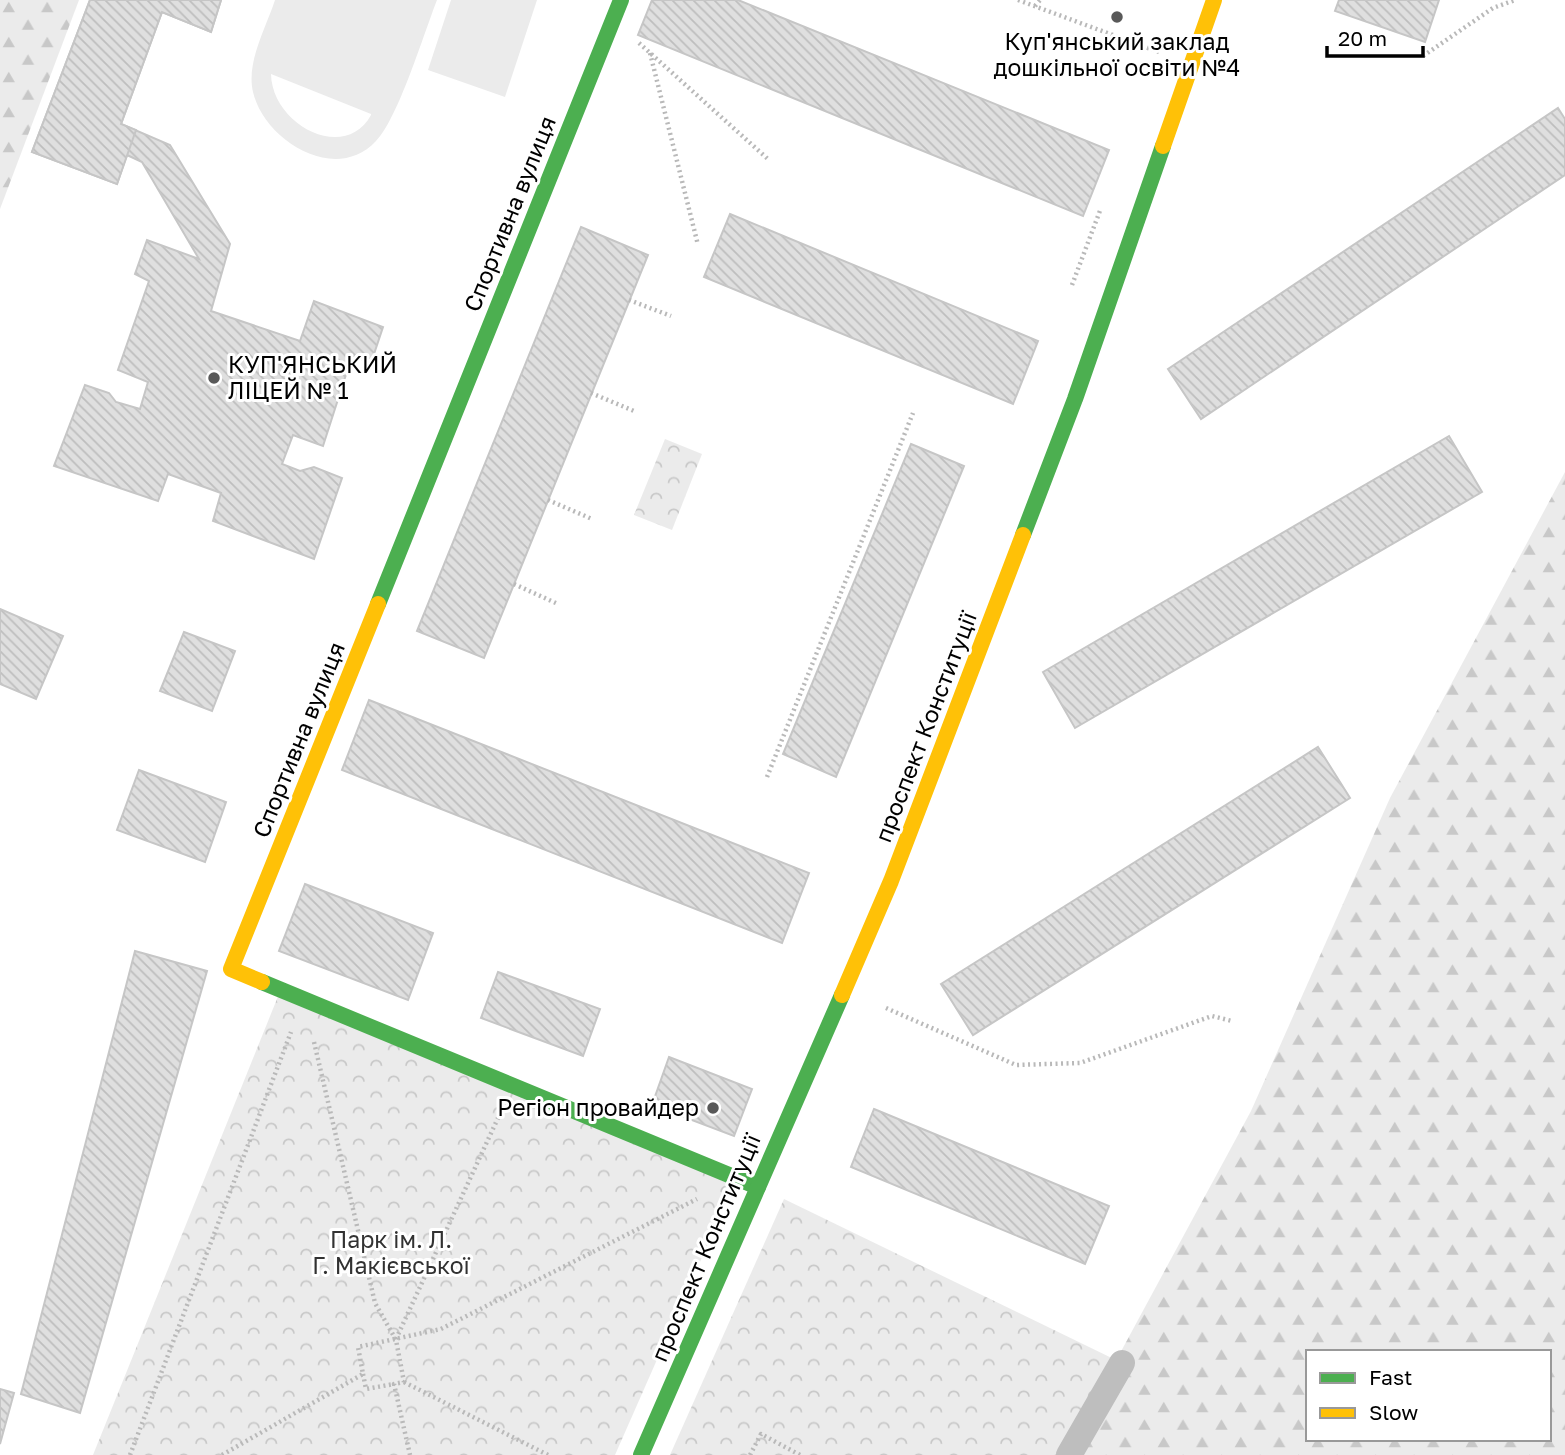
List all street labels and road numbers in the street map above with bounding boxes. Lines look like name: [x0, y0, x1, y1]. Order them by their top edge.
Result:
street label: Спортивна вулиця: [457, 112, 561, 315]
street label: проспект Конституції: [868, 607, 982, 846]
street label: Спортивна вулиця: [246, 638, 350, 841]
street label: проспект Конституції: [644, 1129, 766, 1366]

